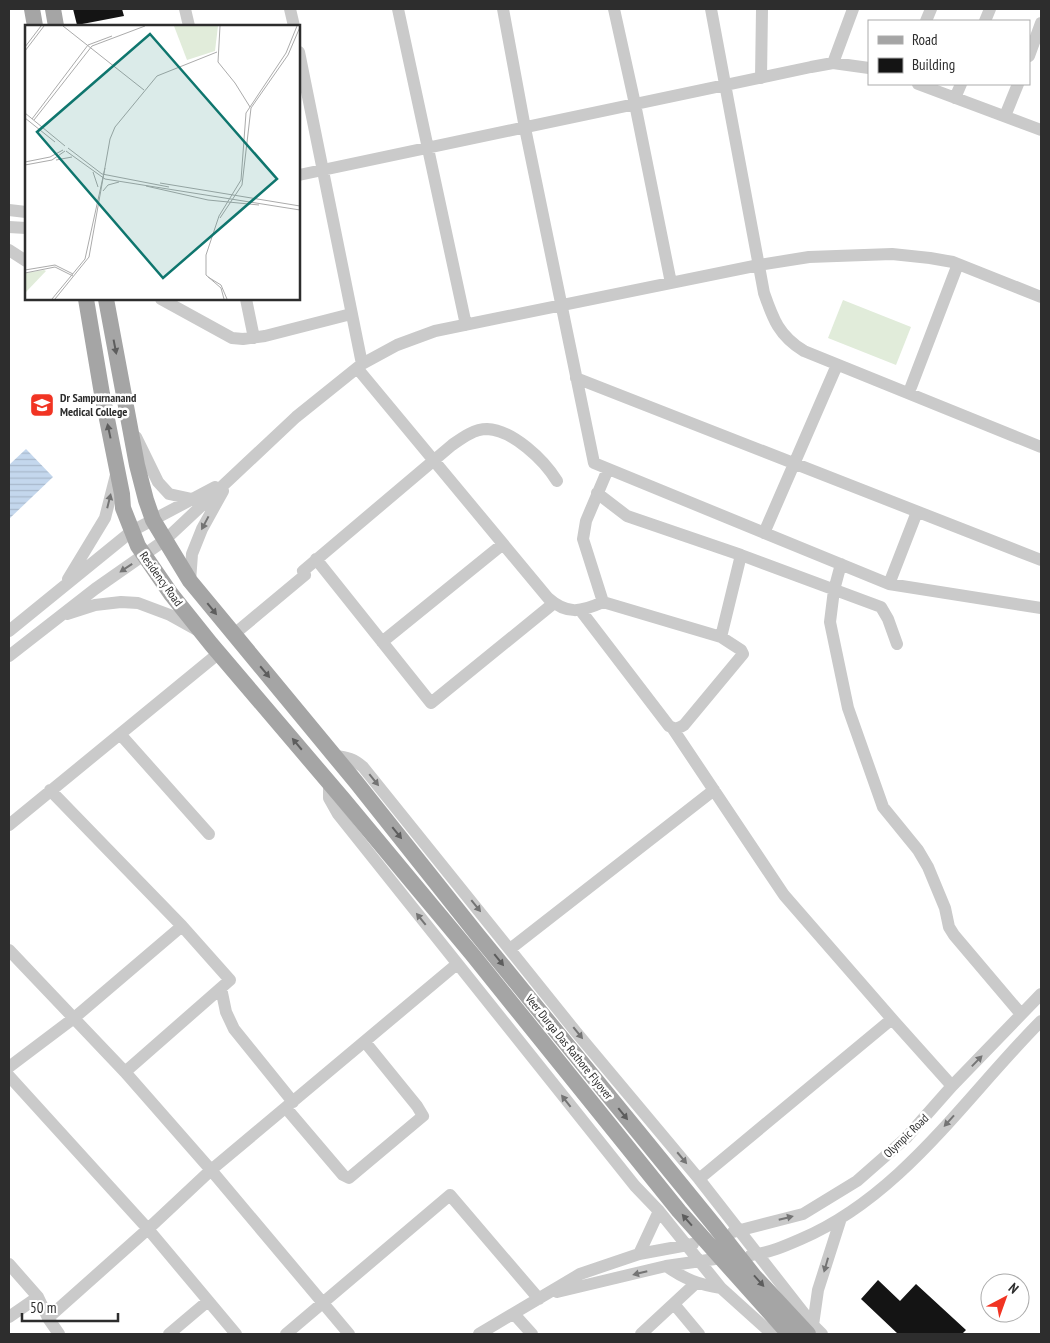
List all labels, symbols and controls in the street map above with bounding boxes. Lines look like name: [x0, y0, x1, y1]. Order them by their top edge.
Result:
legend: [868, 20, 1030, 85]
inset map: [25, 25, 300, 300]
text: Road: [912, 30, 938, 49]
text: Building: [912, 55, 955, 74]
one-way arrow: [112, 339, 120, 355]
place label: Dr Sampurnanand Medical College: [60, 390, 136, 419]
school or university icon: Dr Sampurnanand Medical College: [29, 392, 55, 418]
one-way arrow: [105, 424, 113, 439]
one-way arrow: [105, 493, 113, 508]
one-way arrow: [201, 516, 210, 529]
street label: Residency Road: [137, 549, 186, 609]
one-way arrow: [119, 563, 132, 573]
one-way arrow: [207, 602, 218, 615]
one-way arrow: [259, 666, 270, 679]
one-way arrow: [292, 738, 303, 751]
one-way arrow: [369, 773, 380, 786]
one-way arrow: [392, 827, 403, 840]
one-way arrow: [471, 900, 482, 913]
one-way arrow: [416, 913, 427, 926]
one-way arrow: [493, 953, 504, 966]
street label: Veer Durga Das Rathore Flyover: [522, 990, 617, 1103]
one-way arrow: [572, 1027, 583, 1040]
one-way arrow: [970, 1055, 982, 1067]
one-way arrow: [561, 1095, 572, 1108]
one-way arrow: [617, 1107, 628, 1120]
street label: Olympic Road: [880, 1111, 931, 1161]
one-way arrow: [943, 1114, 955, 1126]
one-way arrow: [676, 1152, 687, 1165]
one-way arrow: [681, 1213, 692, 1226]
one-way arrow: [779, 1214, 794, 1222]
one-way arrow: [821, 1257, 829, 1272]
one-way arrow: [632, 1269, 647, 1277]
north arrow: [980, 1273, 1030, 1323]
one-way arrow: [753, 1274, 764, 1287]
text: N: [1005, 1279, 1022, 1297]
scale bar: [22, 1290, 119, 1322]
text: 50 m: [30, 1298, 56, 1317]

